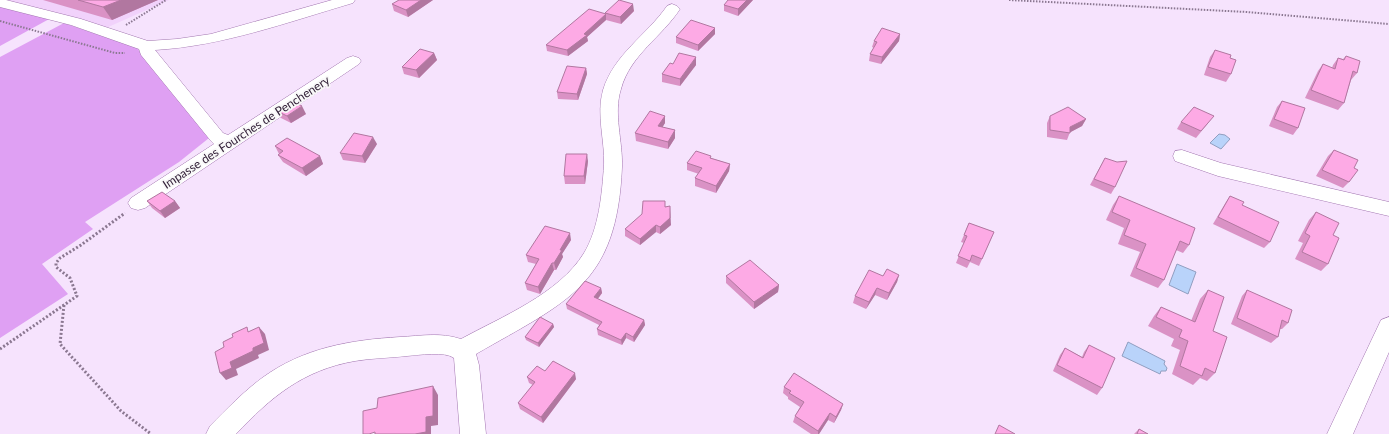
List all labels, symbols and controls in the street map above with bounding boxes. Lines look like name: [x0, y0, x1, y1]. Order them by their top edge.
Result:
street label: Impasse des Fourches de Penchenery: [160, 72, 333, 192]

